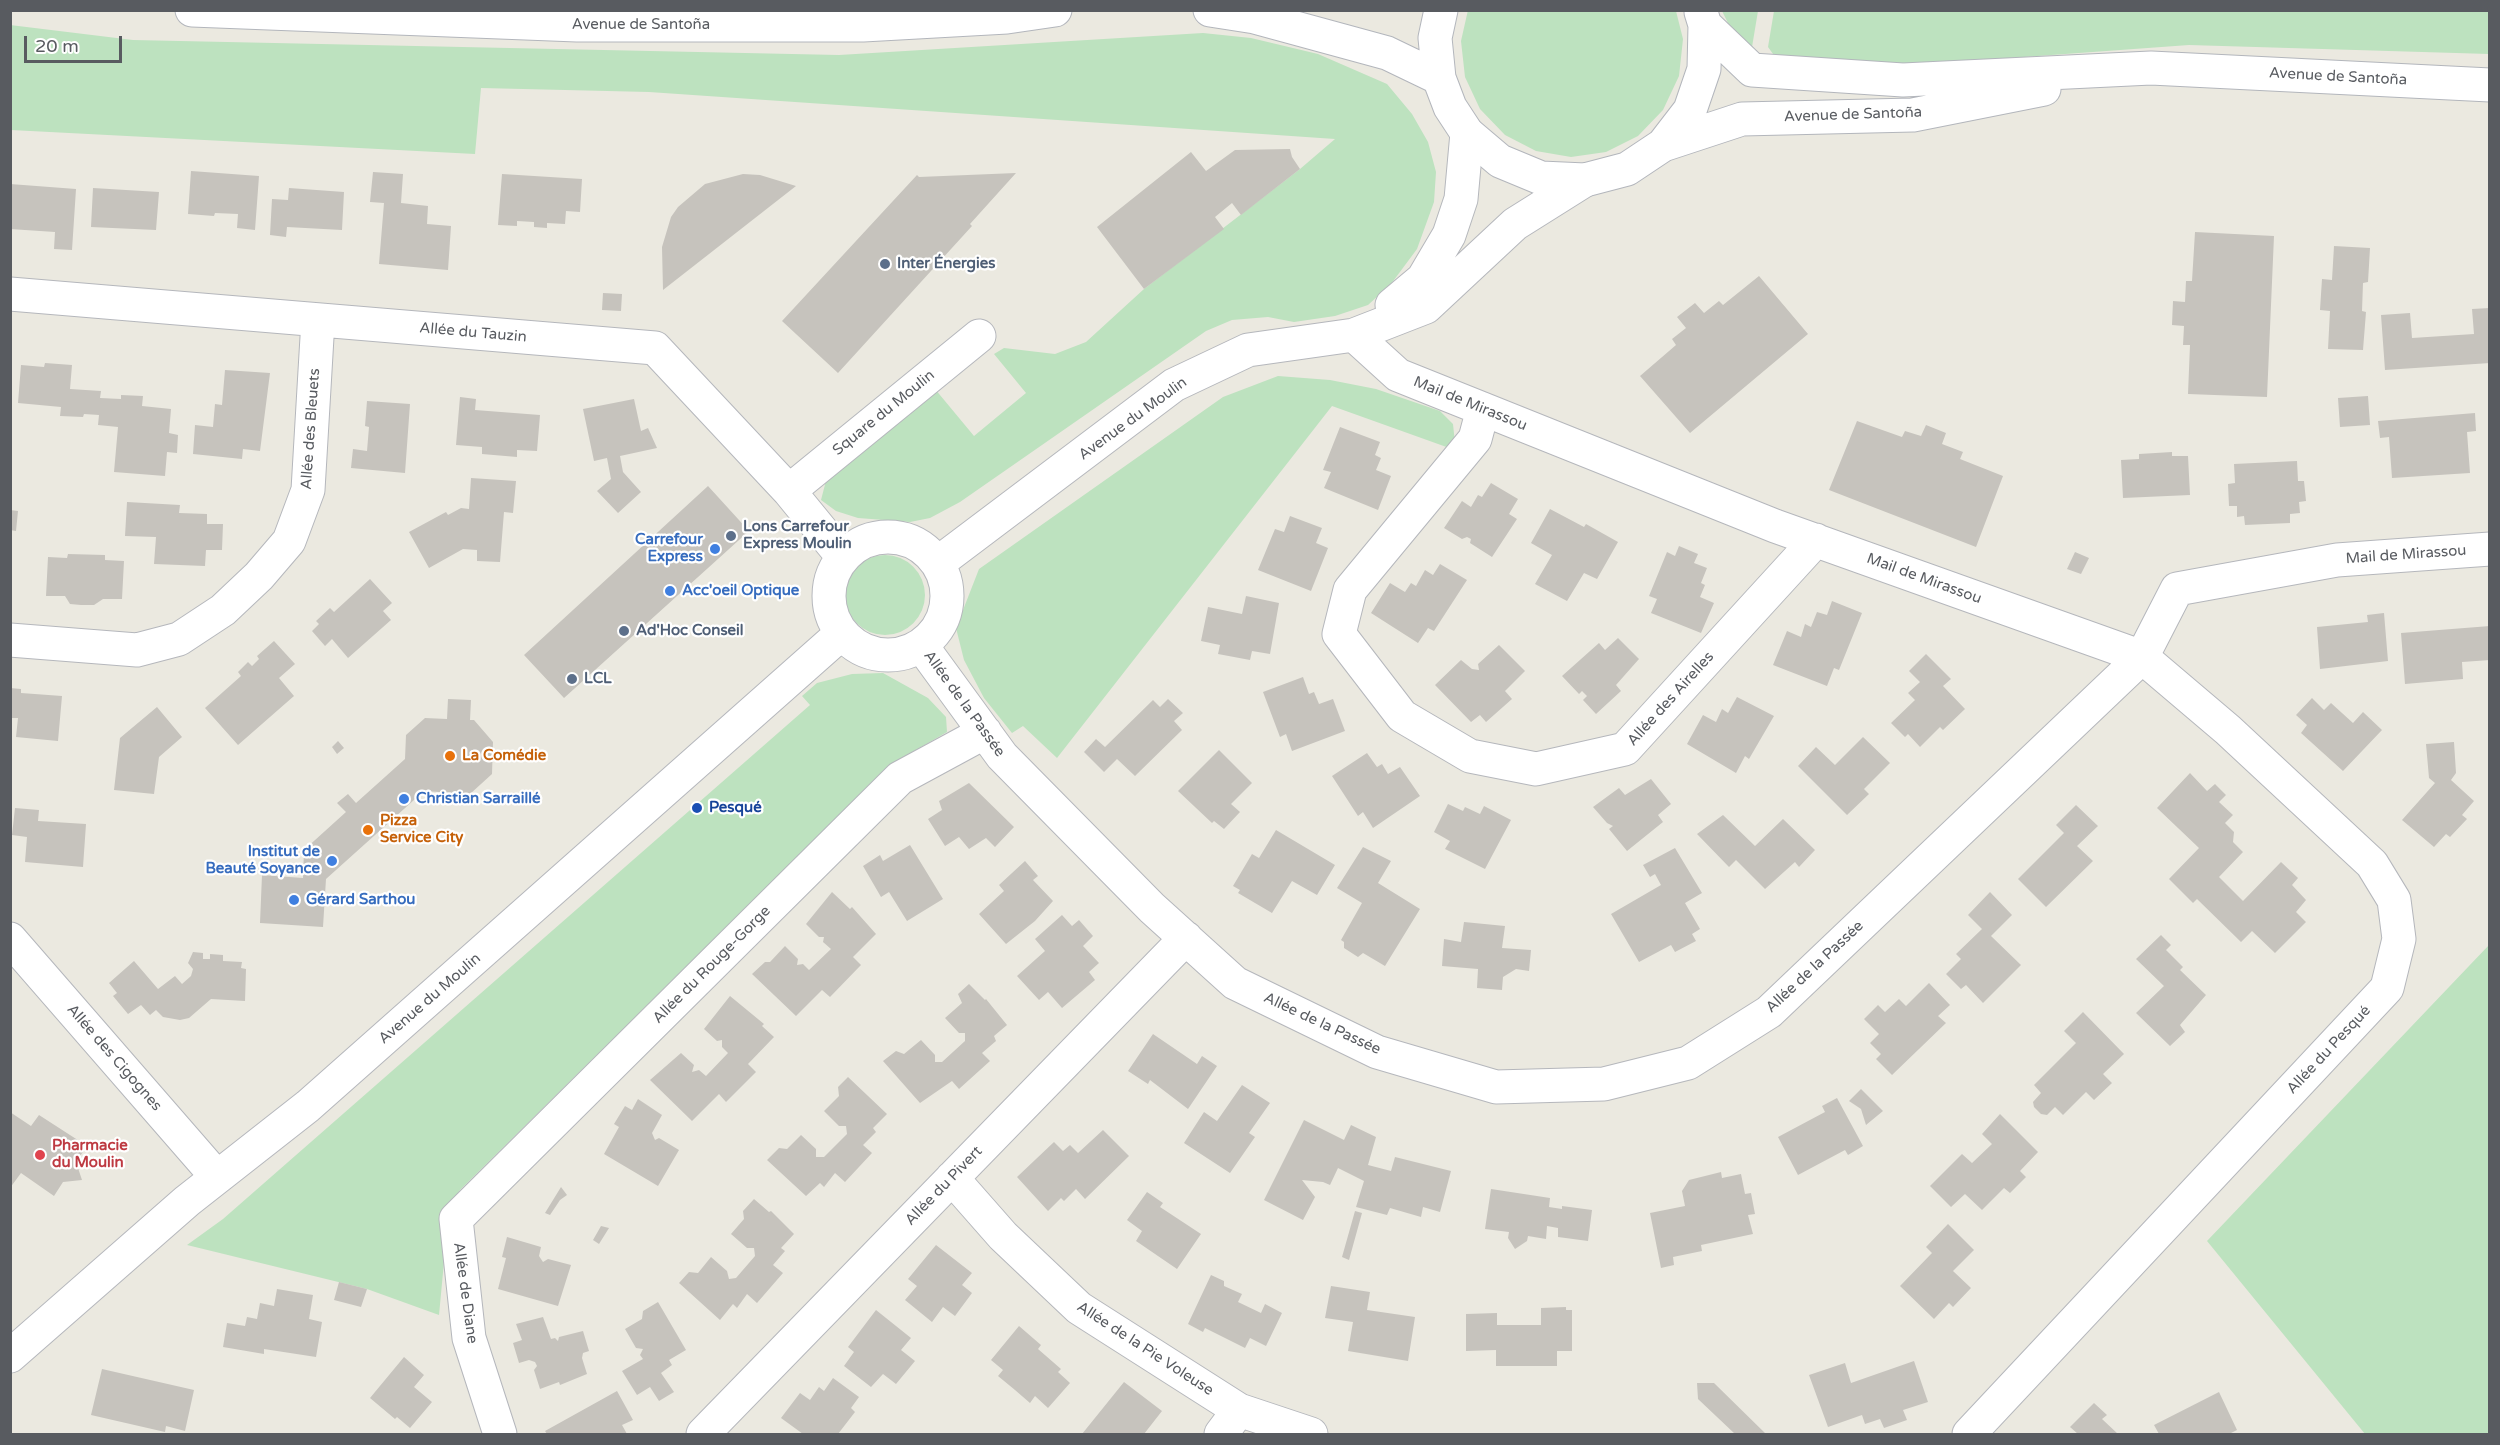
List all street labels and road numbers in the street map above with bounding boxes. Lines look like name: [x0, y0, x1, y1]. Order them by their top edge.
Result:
street label: Avenue de Santoña: [572, 16, 710, 34]
street label: Avenue de Santoña: [2268, 64, 2408, 90]
street label: Avenue de Santoña: [1784, 104, 1922, 126]
street label: Allée du Tauzin: [419, 319, 527, 347]
street label: Square du Moulin: [829, 366, 939, 460]
street label: Allée des Bleuets: [298, 368, 324, 490]
street label: Mail de Mirassou: [1411, 373, 1529, 435]
street label: Avenue du Moulin: [1075, 374, 1191, 464]
street label: Mail de Mirassou: [2345, 542, 2467, 568]
street label: Mail de Mirassou: [1864, 550, 1984, 608]
street label: Allée de la Passée: [919, 647, 1009, 761]
street label: Allée des Airelles: [1624, 648, 1718, 750]
street label: Allée du Rouge-Gorge: [649, 902, 775, 1028]
street label: Allée de la Passée: [1762, 917, 1868, 1017]
street label: Avenue du Moulin: [375, 950, 485, 1048]
street label: Allée de la Passée: [1261, 989, 1383, 1059]
street label: Allée des Cigognes: [63, 1001, 165, 1115]
street label: Allée du Pesqué: [2283, 1002, 2375, 1098]
street label: Allée du Pivert: [902, 1143, 986, 1229]
street label: Allée de Diane: [449, 1241, 481, 1345]
street label: Allée de la Pie Voleuse: [1073, 1298, 1217, 1400]

